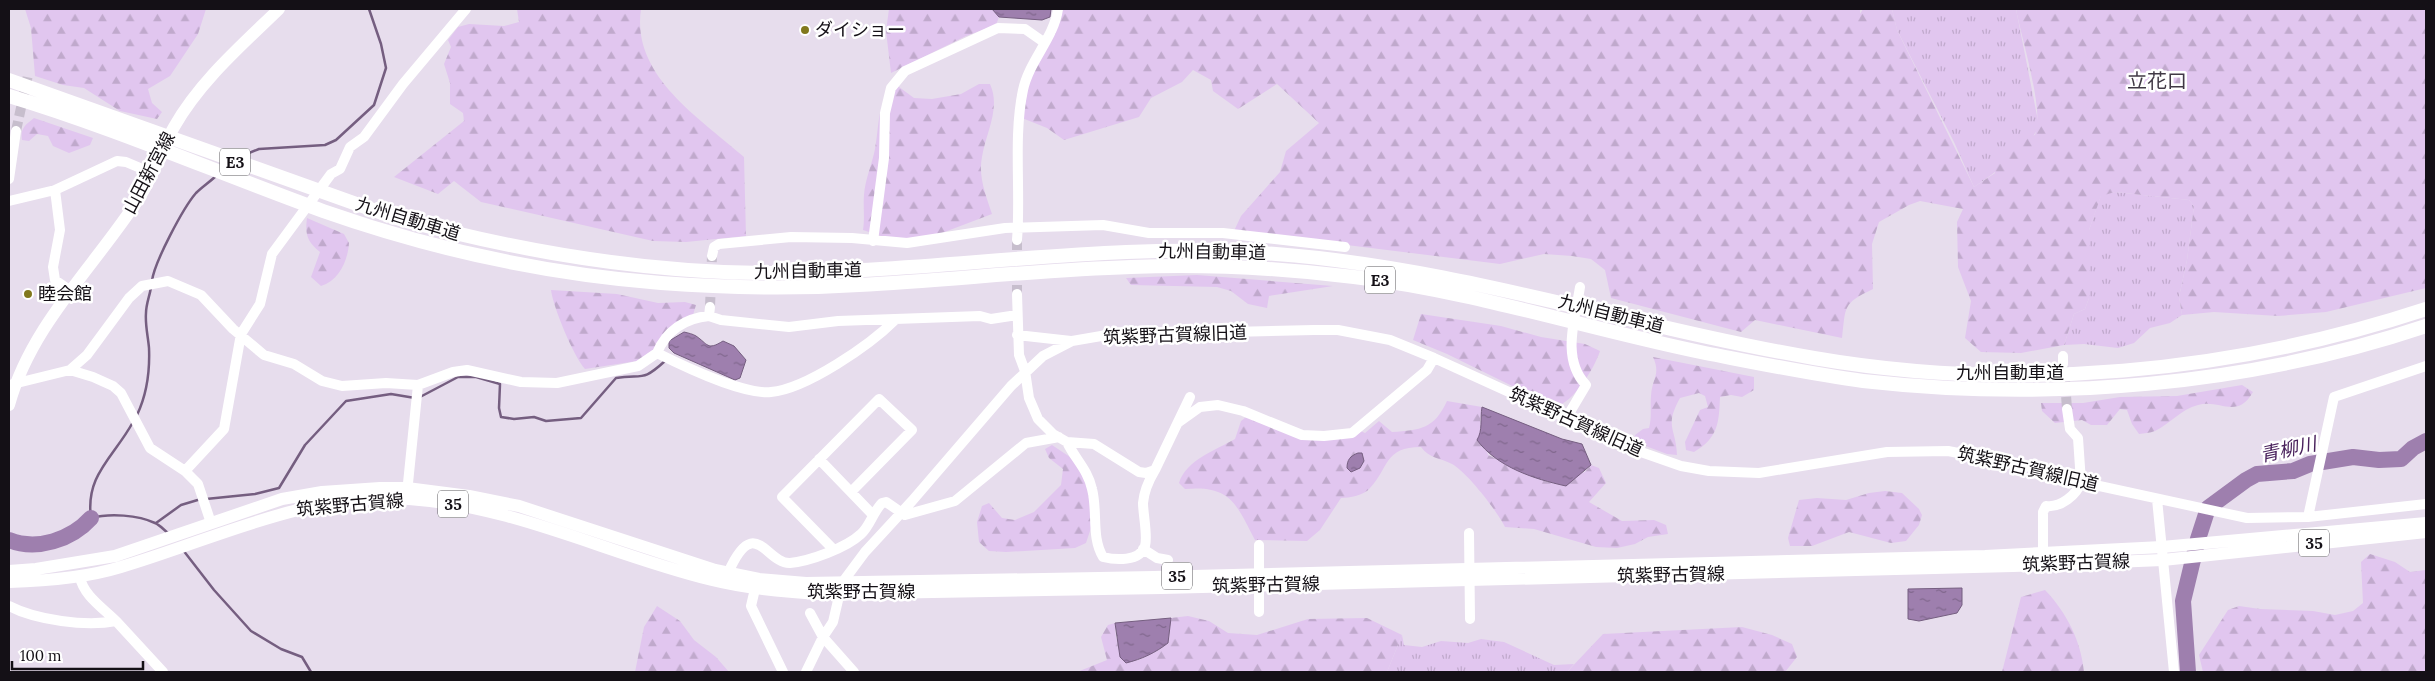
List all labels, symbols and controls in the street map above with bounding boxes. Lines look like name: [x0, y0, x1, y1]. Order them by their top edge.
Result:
place label: ダイショー: [815, 18, 905, 41]
marker: ダイショー: [799, 24, 811, 36]
district label: 立花口: [2127, 68, 2187, 93]
street label: 山田新宮線: [117, 128, 180, 218]
road number: E3: [220, 148, 250, 176]
street label: 九州自動車道: [353, 192, 463, 245]
street label: 九州自動車道: [1158, 239, 1266, 264]
street label: 九州自動車道: [754, 258, 862, 283]
road number: E3: [1365, 266, 1395, 294]
place label: 睦会館: [38, 282, 92, 305]
marker: 睦会館: [22, 288, 34, 300]
street label: 九州自動車道: [1556, 289, 1666, 338]
street label: 筑紫野古賀線旧道: [1103, 320, 1247, 349]
street label: 九州自動車道: [1956, 361, 2064, 384]
street label: 筑紫野古賀線旧道: [1506, 382, 1647, 461]
water label: 青柳川: [2258, 431, 2320, 467]
street label: 筑紫野古賀線旧道: [1955, 441, 2101, 496]
street label: 筑紫野古賀線: [295, 488, 405, 521]
road number: 35: [438, 490, 468, 518]
road number: 35: [2299, 530, 2329, 556]
street label: 筑紫野古賀線: [2022, 549, 2130, 576]
road number: 35: [1162, 562, 1192, 590]
street label: 筑紫野古賀線: [1617, 562, 1725, 587]
street label: 筑紫野古賀線: [1212, 572, 1320, 597]
street label: 筑紫野古賀線: [807, 580, 915, 603]
scale bar: [12, 638, 144, 670]
text: 100 m: [20, 646, 61, 665]

